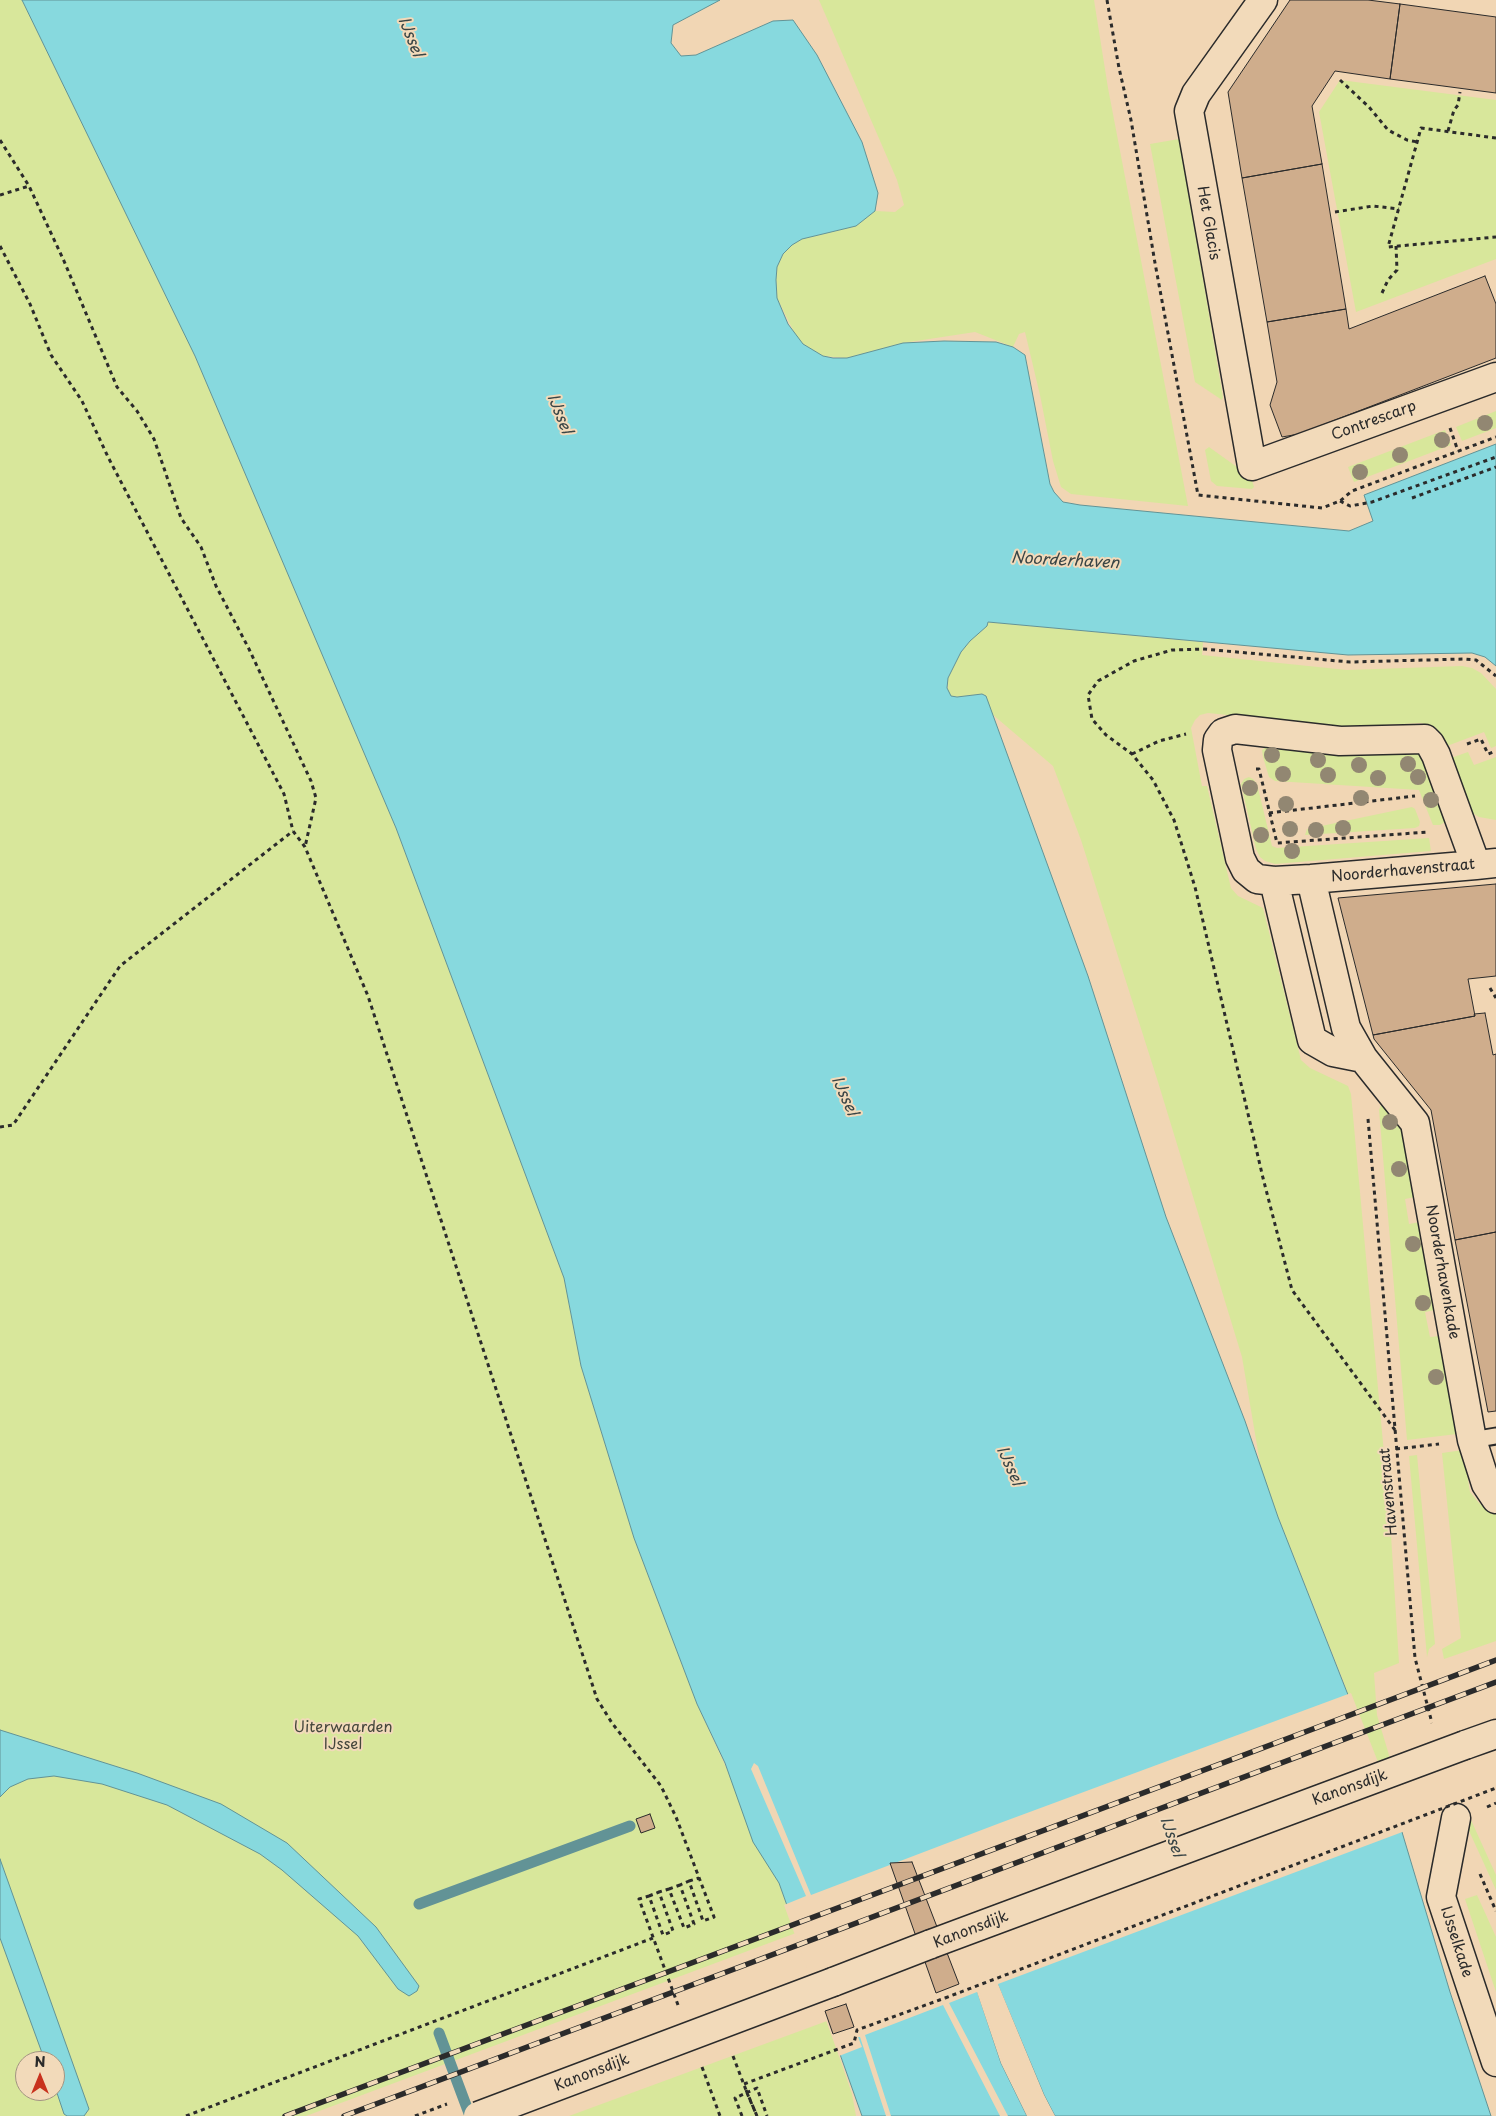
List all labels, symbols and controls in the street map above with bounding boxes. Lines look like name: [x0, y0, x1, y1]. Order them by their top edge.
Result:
water label: IJssel: [393, 14, 427, 60]
street label: Het Glacis: [1193, 185, 1223, 261]
water label: IJssel: [542, 391, 576, 437]
street label: Contrescarp: [1329, 397, 1419, 445]
water label: Noorderhaven: [1010, 549, 1120, 573]
street label: Noorderhavenstraat: [1330, 856, 1476, 886]
water label: IJssel: [827, 1073, 861, 1119]
street label: Noorderhavenkade: [1421, 1203, 1463, 1341]
water label: IJssel: [992, 1443, 1026, 1489]
street label: Havenstraat: [1376, 1447, 1402, 1537]
park label: Uiterwaarden IJssel: [293, 1719, 393, 1754]
street label: Kanonsdijk: [1310, 1766, 1390, 1810]
water label: IJssel: [1155, 1814, 1187, 1860]
street label: IJsselkade: [1436, 1904, 1476, 1980]
street label: Kanonsdijk: [931, 1907, 1011, 1953]
street label: Kanonsdijk: [552, 2050, 632, 2096]
north arrow: [15, 2051, 65, 2101]
text: N: [34, 2051, 46, 2072]

